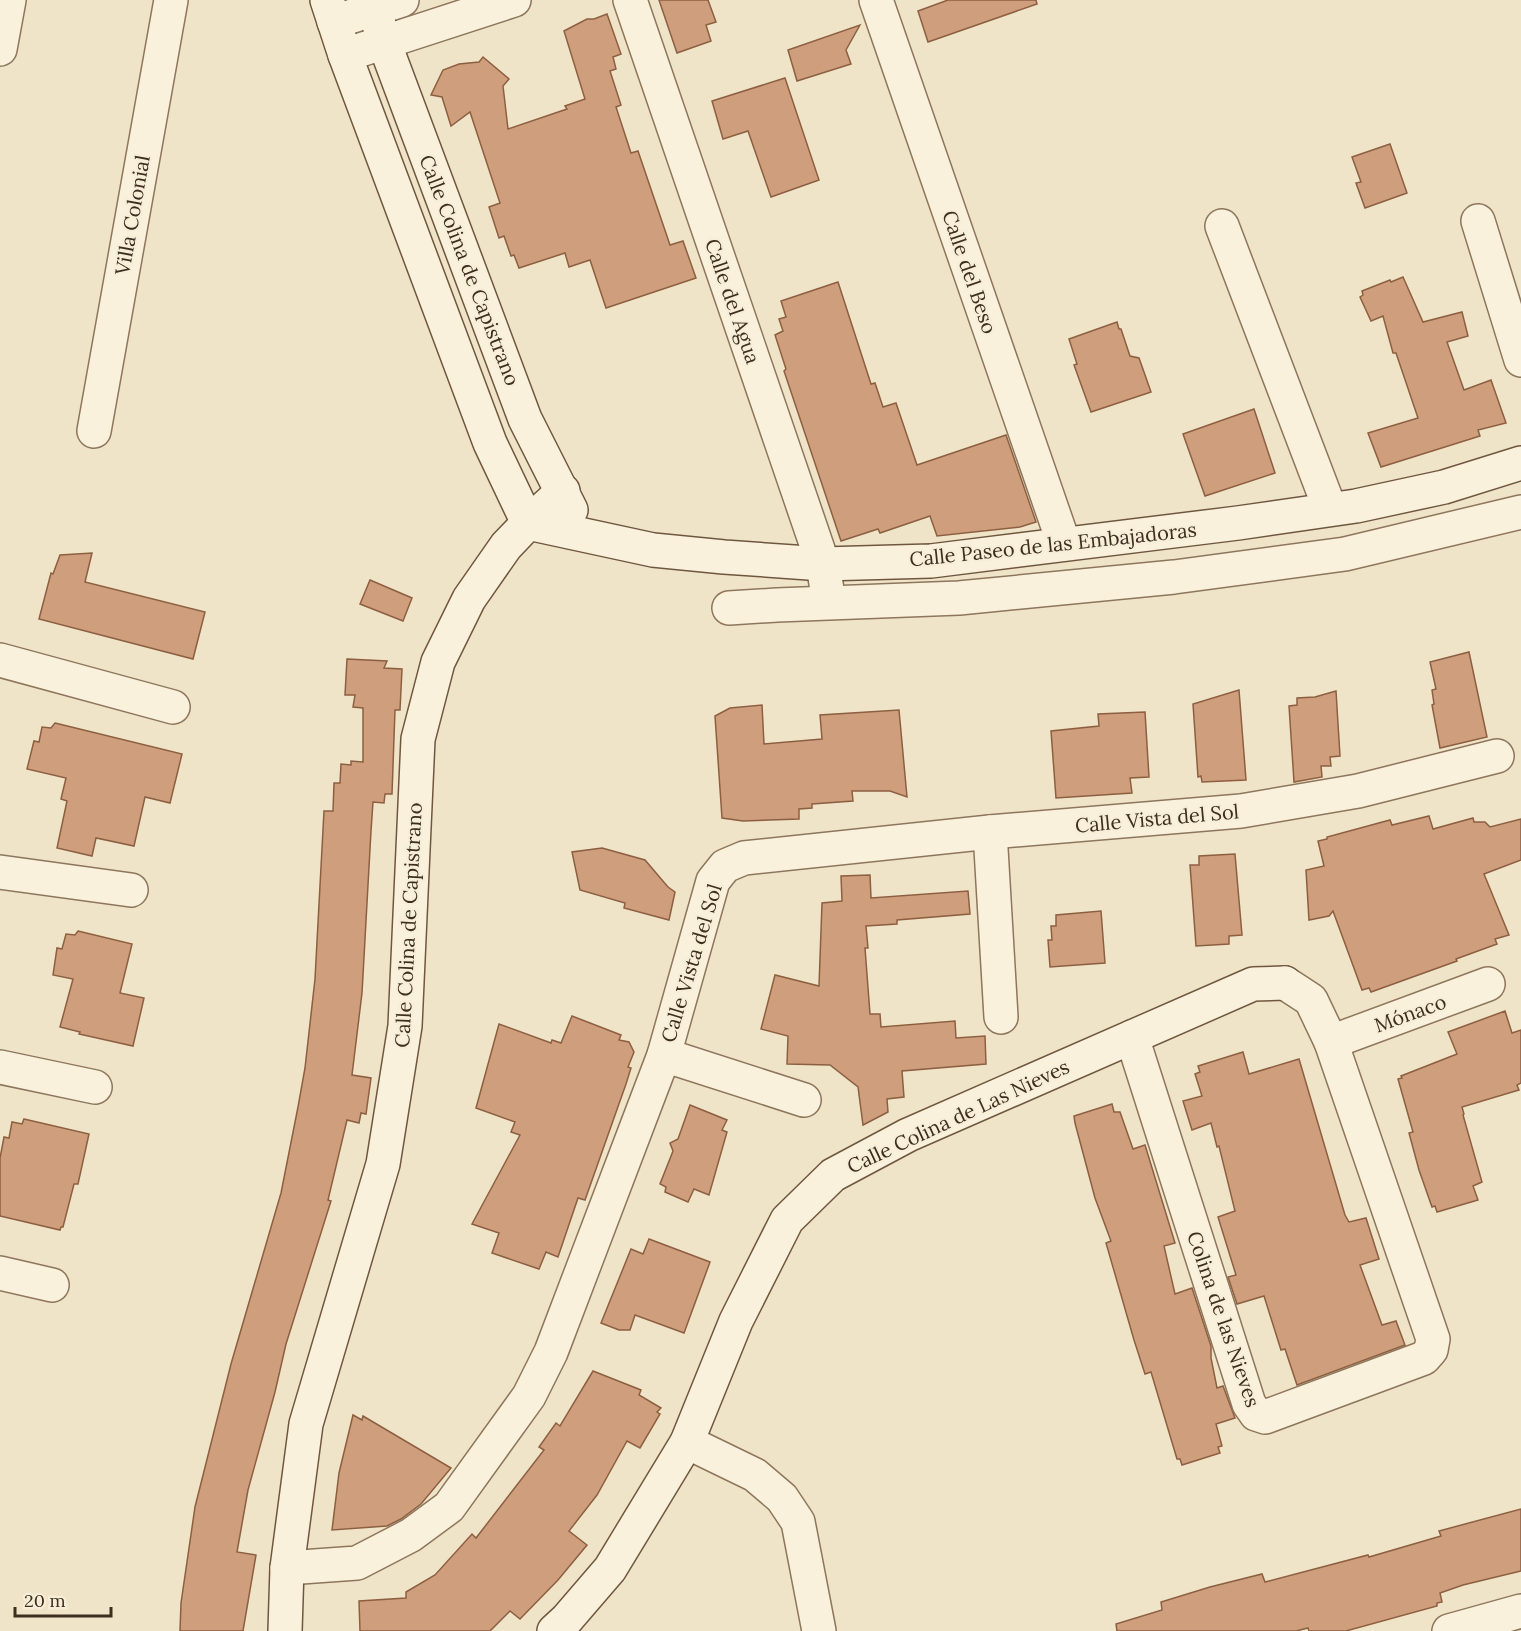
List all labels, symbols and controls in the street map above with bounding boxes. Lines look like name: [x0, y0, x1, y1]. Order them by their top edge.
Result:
street label: Calle Colina de Capistrano: [414, 151, 526, 389]
street label: Villa Colonial: [109, 153, 155, 278]
street label: Calle del Beso: [937, 207, 1003, 337]
street label: Calle del Agua: [700, 235, 766, 367]
street label: Calle Paseo de las Embajadoras: [908, 516, 1198, 572]
street label: Calle Vista del Sol: [1074, 798, 1240, 838]
street label: Calle Colina de Capistrano: [389, 802, 427, 1048]
street label: Calle Vista del Sol: [655, 881, 727, 1045]
street label: Mónaco: [1371, 988, 1449, 1038]
street label: Calle Colina de Las Nieves: [843, 1053, 1073, 1179]
street label: Colina de las Nieves: [1182, 1228, 1266, 1410]
scale bar: [15, 1580, 111, 1618]
text: 20 m: [24, 1589, 66, 1612]

